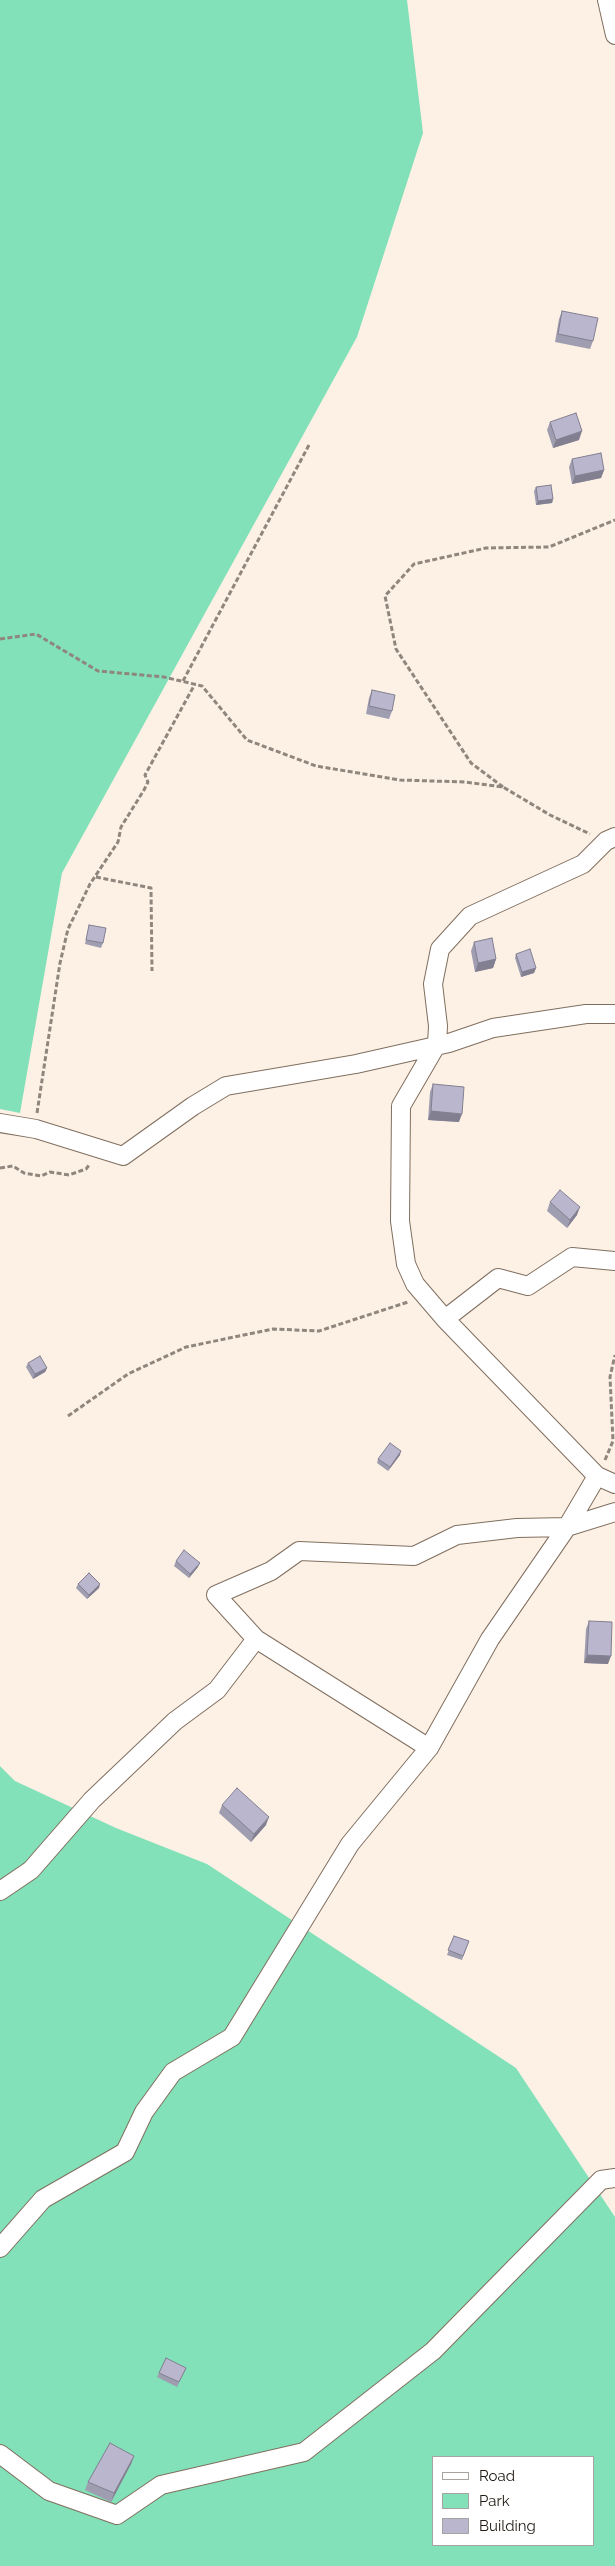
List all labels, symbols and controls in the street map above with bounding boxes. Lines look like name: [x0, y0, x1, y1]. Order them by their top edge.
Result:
legend: [432, 2456, 595, 2546]
text: Road: [479, 2467, 515, 2485]
text: Park: [479, 2492, 510, 2510]
text: Building: [479, 2517, 536, 2535]

